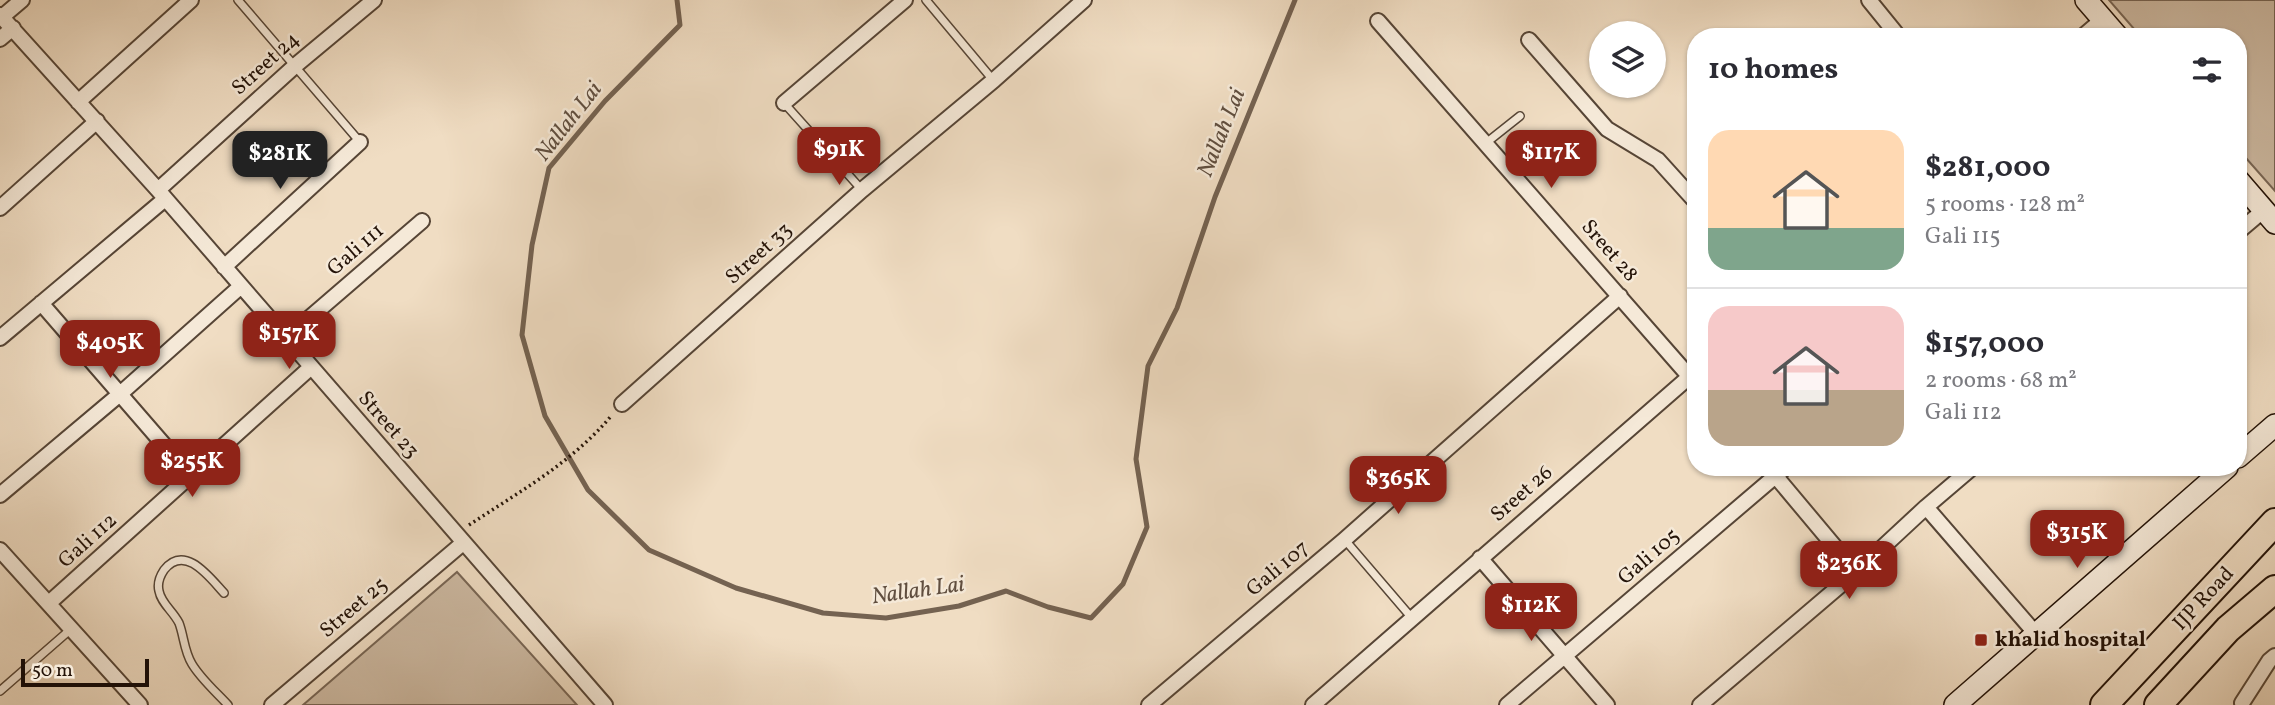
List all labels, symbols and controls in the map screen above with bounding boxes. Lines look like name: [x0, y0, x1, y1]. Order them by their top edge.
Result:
map controls: [1589, 21, 1666, 98]
button: layers: [1589, 21, 1666, 98]
street label: Street 24: [226, 26, 306, 102]
text: 10 homes: [1708, 49, 1838, 91]
icon: filters: [2188, 51, 2226, 89]
water label: Nallah Lai: [528, 75, 610, 168]
water label: Nallah Lai: [1190, 84, 1254, 182]
pin: $91K: [798, 128, 880, 187]
pin: $117K: [1502, 130, 1600, 190]
pin: $281K: [231, 132, 329, 191]
text: $91K: [813, 134, 865, 166]
text: $117K: [1522, 137, 1580, 169]
text: $281K: [248, 138, 312, 170]
text: $281,000: [1925, 147, 2050, 189]
icon: home: [1764, 158, 1848, 242]
text: 5 rooms · 128 m²: [1925, 189, 2085, 221]
street label: Sreet 28: [1574, 214, 1644, 288]
street label: Street 33: [719, 216, 799, 292]
street label: Gali 111: [321, 217, 391, 283]
text: Gali 115: [1925, 221, 2001, 253]
pin: $157K: [240, 312, 338, 371]
text: $157K: [259, 318, 319, 350]
pin: $405K: [61, 320, 159, 380]
text: $157,000: [1925, 323, 2044, 365]
text: $405K: [76, 327, 144, 359]
icon: home: [1764, 334, 1848, 418]
text: 2 rooms · 68 m²: [1925, 365, 2077, 397]
street label: Street 23: [351, 385, 425, 465]
text: Gali 112: [1925, 397, 2002, 429]
pin: $255K: [143, 440, 241, 499]
text: $255K: [160, 446, 224, 478]
pin: $365K: [1349, 456, 1447, 516]
street label: Sreet 26: [1485, 459, 1559, 529]
text: $365K: [1366, 463, 1430, 495]
street label: Gali 112: [52, 507, 124, 575]
pin: $315K: [2028, 510, 2126, 570]
text: $315K: [2046, 517, 2108, 549]
street label: Gali 105: [1612, 522, 1686, 592]
street label: Gali 107: [1240, 534, 1316, 604]
pin: $236K: [1800, 542, 1898, 601]
text: $236K: [1816, 548, 1882, 580]
street label: IJP Road: [2167, 561, 2241, 637]
water label: Nallah Lai: [870, 569, 967, 613]
street label: Street 25: [314, 571, 394, 645]
pin: $112K: [1482, 584, 1580, 643]
text: $112K: [1501, 590, 1561, 622]
place label: khalid hospital: [1995, 626, 2146, 655]
marker: khalid hospital: [1973, 632, 1989, 648]
scale bar: [21, 656, 149, 688]
text: 50 m: [32, 658, 73, 684]

